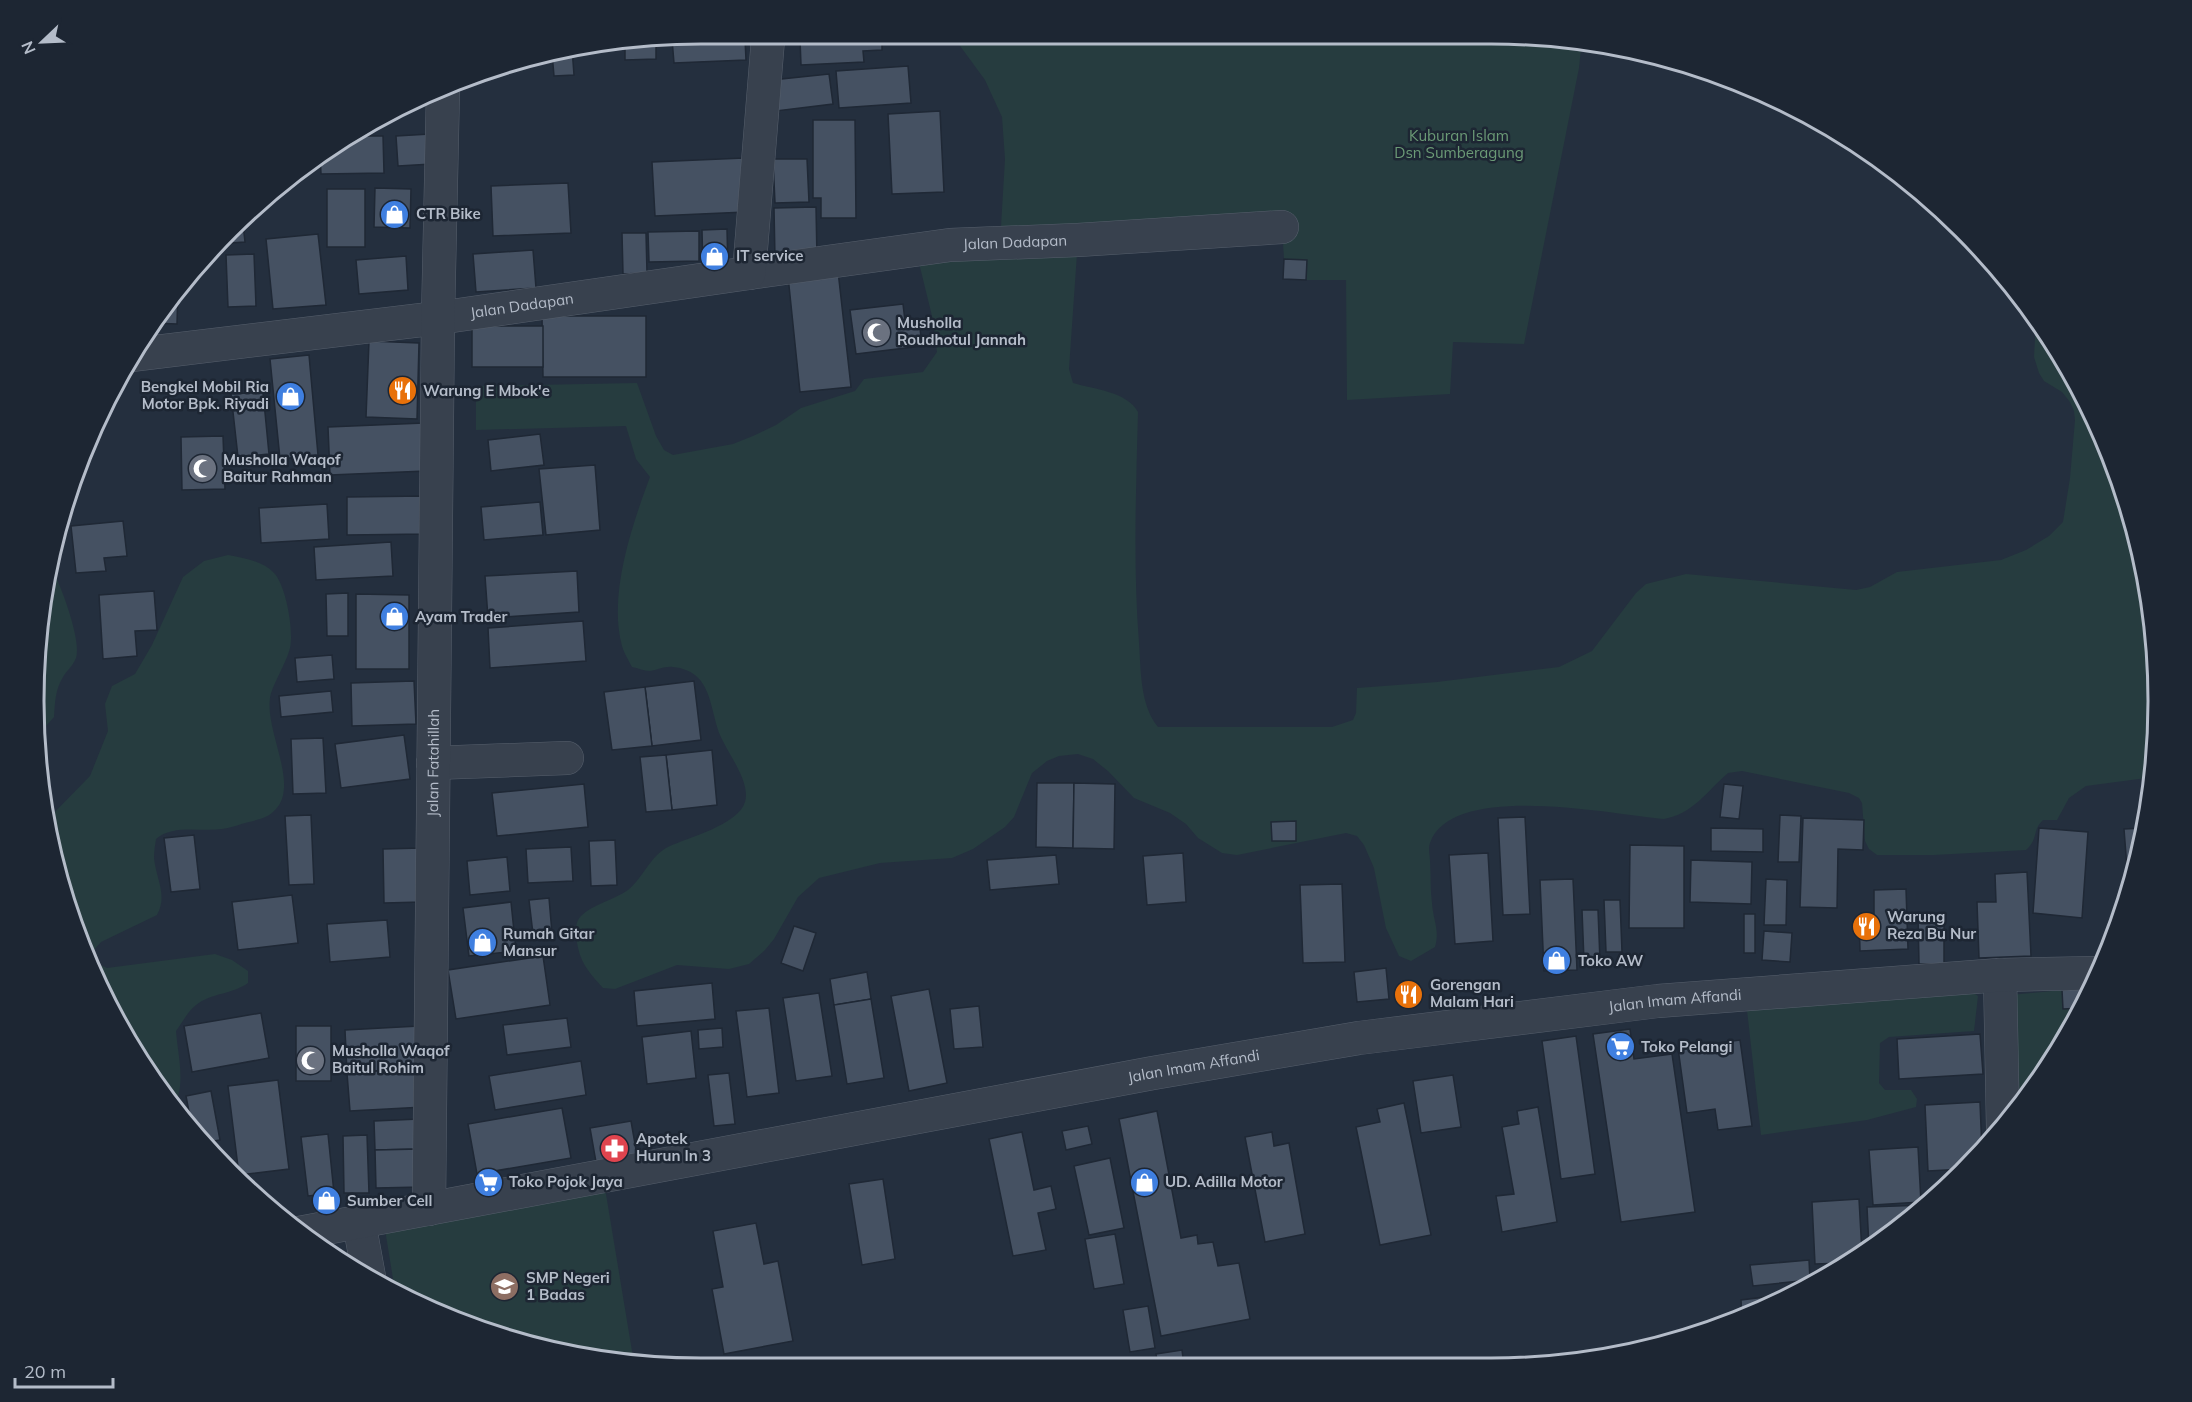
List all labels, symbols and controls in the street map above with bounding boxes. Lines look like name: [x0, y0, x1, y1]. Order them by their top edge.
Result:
north arrow: [12, 12, 72, 72]
text: N: [17, 38, 40, 57]
park label: Kuburan Islam Dsn Sumberagung: [1394, 126, 1524, 162]
shop icon: CTR Bike: [379, 198, 411, 230]
place label: CTR Bike: [416, 204, 481, 223]
street label: Jalan Dadapan: [962, 230, 1068, 253]
shop icon: IT service: [699, 240, 731, 272]
place label: IT service: [736, 246, 803, 265]
street label: Jalan Dadapan: [469, 288, 575, 322]
place label: Musholla Roudhotul Jannah: [897, 313, 1026, 349]
mosque icon: Musholla Roudhotul Jannah: [860, 316, 892, 348]
restaurant icon: Warung E Mbok'e: [386, 375, 418, 407]
place label: Bengkel Mobil Ria Motor Bpk. Riyadi: [141, 377, 269, 413]
shop icon: Bengkel Mobil Ria Motor Bpk. Riyadi: [274, 380, 306, 412]
place label: Warung E Mbok'e: [423, 381, 550, 400]
place label: Musholla Waqof Baitur Rahman: [223, 450, 341, 486]
mosque icon: Musholla Waqof Baitur Rahman: [186, 453, 218, 485]
shop icon: Ayam Trader: [378, 601, 410, 633]
place label: Ayam Trader: [415, 607, 507, 626]
street label: Jalan Fatahillah: [423, 709, 443, 817]
place label: Warung Reza Bu Nur: [1887, 907, 1976, 943]
restaurant icon: Warung Reza Bu Nur: [1850, 910, 1882, 942]
place label: Rumah Gitar Mansur: [503, 924, 594, 960]
shop icon: Rumah Gitar Mansur: [466, 927, 498, 959]
shop icon: Toko AW: [1541, 945, 1573, 977]
place label: Toko AW: [1578, 951, 1643, 970]
place label: Gorengan Malam Hari: [1430, 975, 1514, 1011]
restaurant icon: Gorengan Malam Hari: [1393, 978, 1425, 1010]
street label: Jalan Imam Affandi: [1607, 985, 1742, 1016]
supermarket icon: Toko Pelangi: [1604, 1031, 1636, 1063]
place label: Toko Pelangi: [1641, 1037, 1732, 1056]
place label: Musholla Waqof Baitul Rohim: [332, 1041, 450, 1077]
mosque icon: Musholla Waqof Baitul Rohim: [295, 1044, 327, 1076]
street label: Jalan Imam Affandi: [1126, 1045, 1261, 1087]
place label: Apotek Hurun In 3: [636, 1129, 711, 1165]
pharmacy icon: Apotek Hurun In 3: [599, 1132, 631, 1164]
supermarket icon: Toko Pojok Jaya: [472, 1166, 504, 1198]
shop icon: UD. Adilla Motor: [1128, 1166, 1160, 1198]
place label: Toko Pojok Jaya: [509, 1172, 623, 1191]
place label: UD. Adilla Motor: [1165, 1172, 1283, 1191]
shop icon: Sumber Cell: [310, 1185, 342, 1217]
place label: Sumber Cell: [347, 1191, 432, 1210]
place label: SMP Negeri 1 Badas: [526, 1268, 610, 1304]
school or university icon: SMP Negeri 1 Badas: [489, 1271, 521, 1303]
scale bar: [15, 1351, 112, 1389]
text: 20 m: [24, 1360, 66, 1383]

